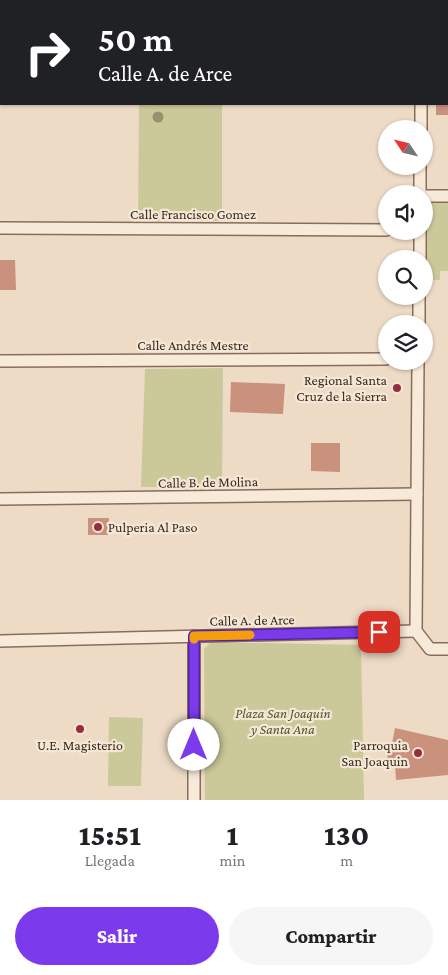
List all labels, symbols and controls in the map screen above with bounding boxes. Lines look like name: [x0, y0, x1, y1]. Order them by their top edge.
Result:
icon: right: [15, 20, 80, 85]
text: 50 m: [98, 20, 173, 59]
text: Calle A. de Arce: [98, 61, 232, 86]
north arrow: [378, 120, 432, 175]
map controls: [378, 120, 433, 370]
button: sound: [378, 185, 433, 240]
street label: Calle Francisco Gomez: [130, 206, 256, 222]
button: search: [378, 250, 433, 305]
button: layers: [378, 315, 433, 370]
street label: Calle Andrés Mestre: [137, 337, 249, 353]
place label: Regional Santa Cruz de la Sierra: [296, 372, 388, 404]
marker: Regional Santa Cruz de la Sierra: [391, 382, 403, 394]
street label: Calle B. de Molina: [158, 473, 259, 491]
place label: Pulperia Al Paso: [108, 519, 197, 535]
marker: Pulperia Al Paso: [92, 521, 104, 533]
street label: Calle A. de Arce: [209, 611, 295, 629]
pin: [358, 611, 400, 653]
icon: arrive: [365, 618, 393, 646]
park label: Plaza San Joaquin y Santa Ana: [235, 705, 331, 737]
position arrow: [167, 718, 219, 770]
marker: U.E. Magisterio: [74, 723, 86, 735]
place label: U.E. Magisterio: [37, 737, 123, 753]
place label: Parroquia San Joaquin: [341, 737, 409, 769]
marker: Parroquia San Joaquin: [412, 747, 424, 759]
text: 15:51: [79, 818, 141, 851]
text: 1: [227, 818, 238, 851]
text: 130: [324, 818, 369, 851]
text: Llegada: [85, 852, 135, 869]
text: min: [220, 852, 245, 869]
text: m: [340, 852, 353, 869]
button: Salir: [15, 907, 219, 965]
button: Compartir: [229, 907, 433, 965]

